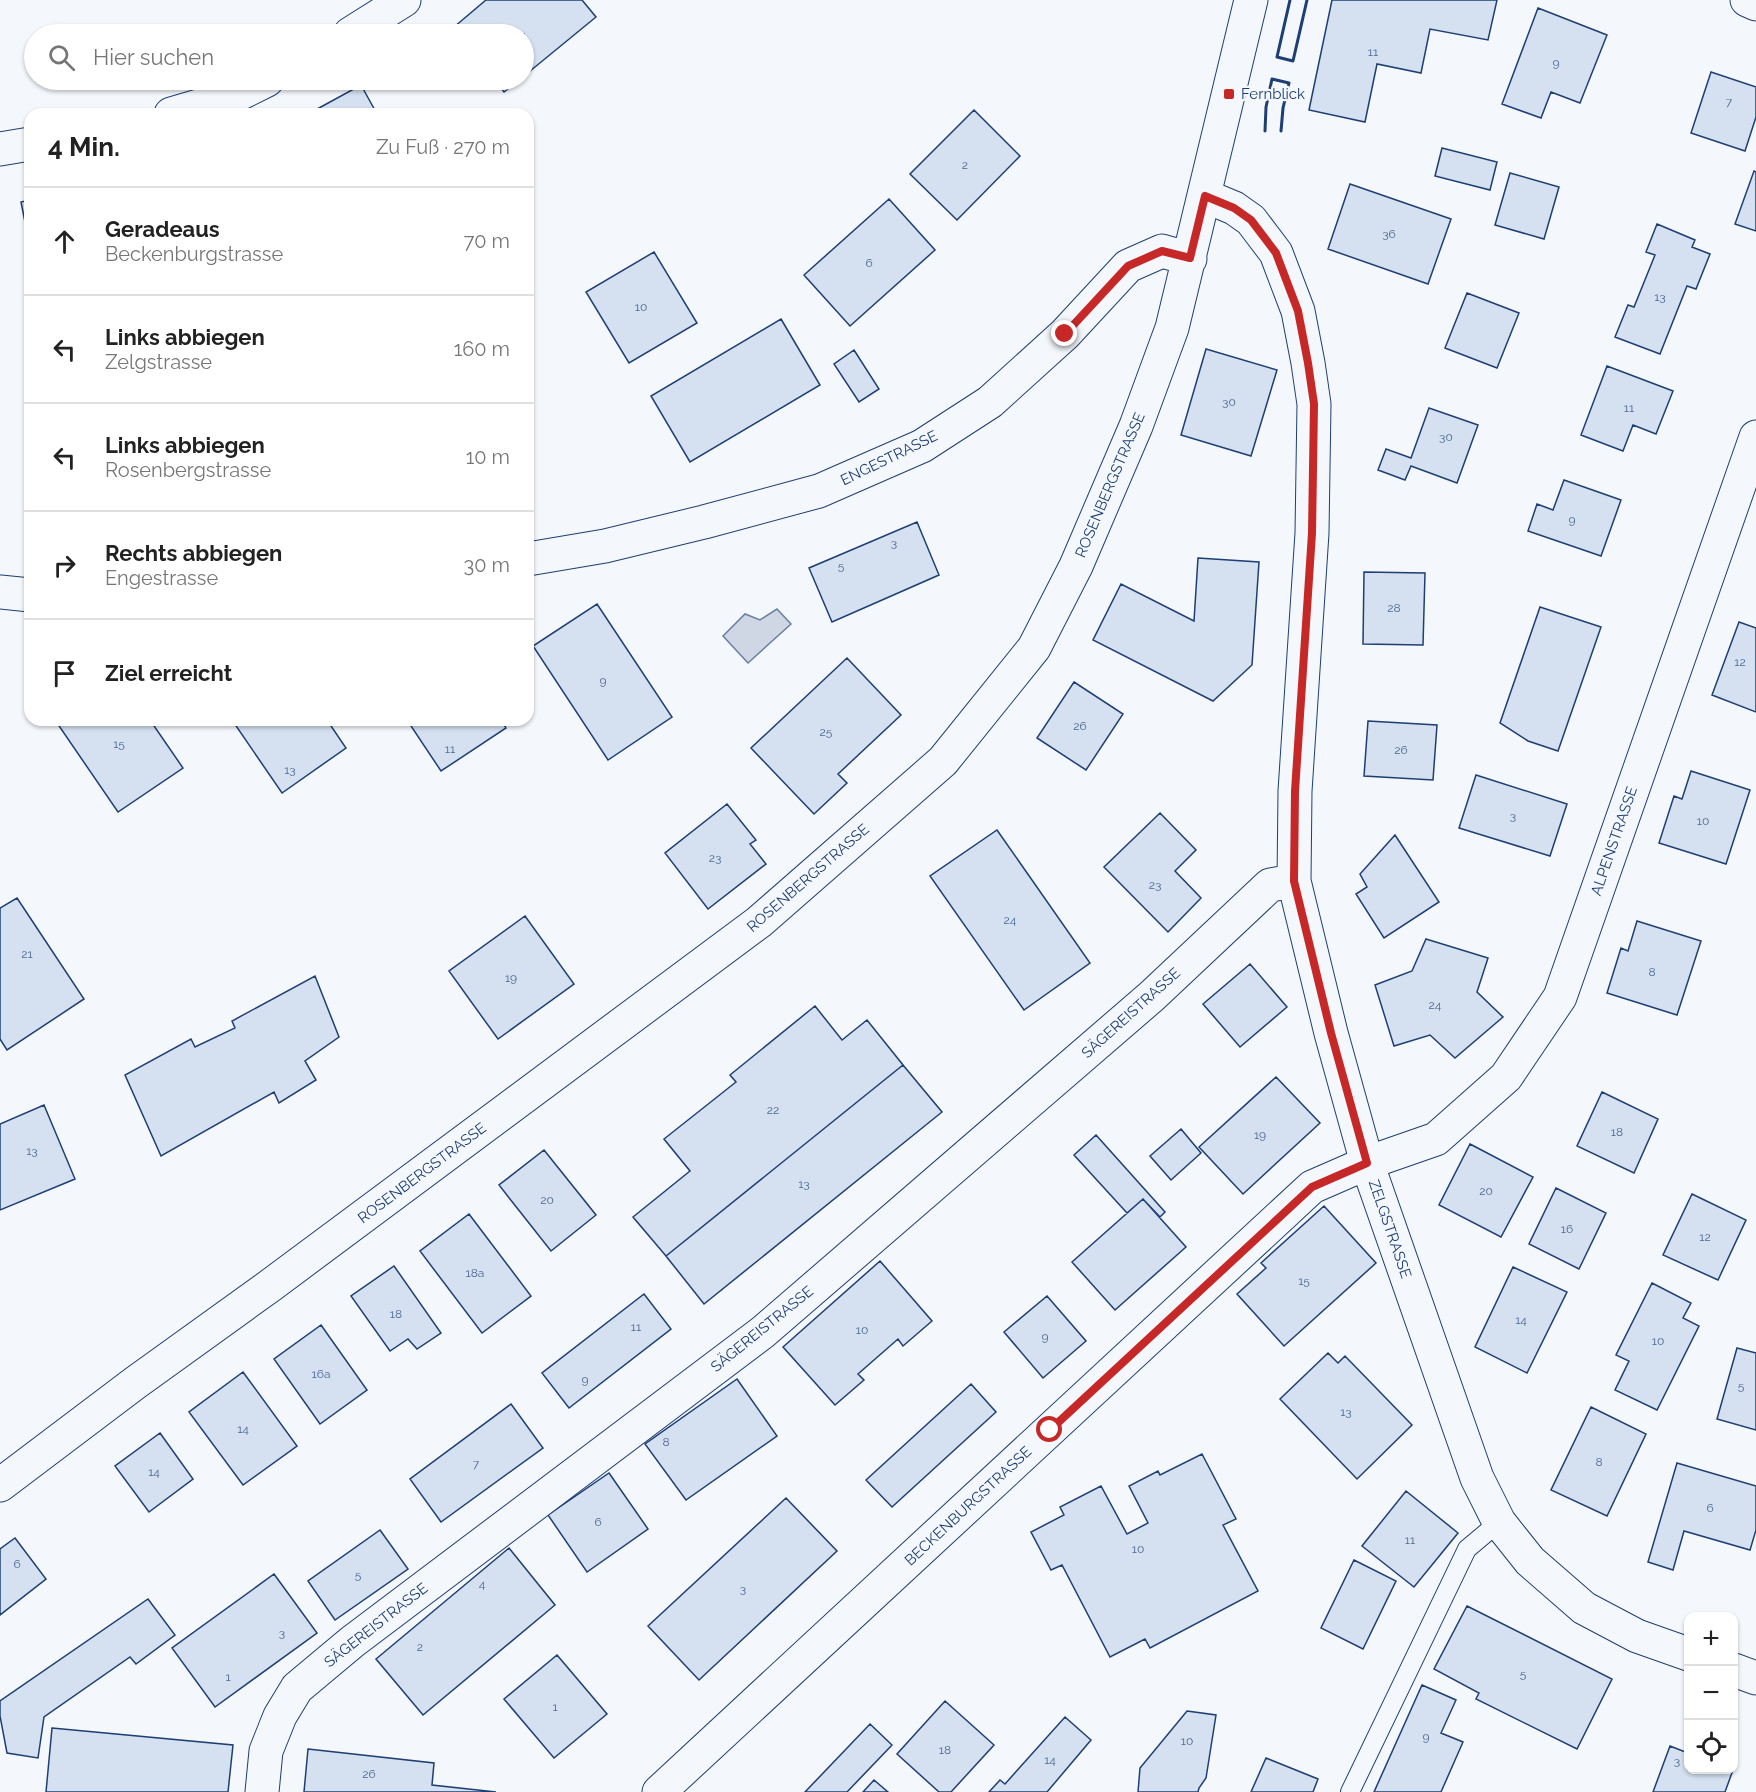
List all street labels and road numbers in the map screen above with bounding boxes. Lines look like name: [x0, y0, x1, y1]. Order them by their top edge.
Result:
street label: ROSENBERGSTRASSE: [1071, 410, 1149, 560]
street label: ENGESTRASSE: [837, 427, 941, 489]
street label: ALPENSTRASSE: [1587, 784, 1641, 898]
street label: ROSENBERGSTRASSE: [743, 820, 873, 936]
street label: SÄGEREISTRASSE: [1077, 963, 1184, 1062]
street label: ROSENBERGSTRASSE: [354, 1119, 490, 1227]
street label: ZELGSTRASSE: [1365, 1177, 1415, 1281]
street label: SÄGEREISTRASSE: [707, 1281, 817, 1376]
street label: BECKENBURGSTRASSE: [901, 1443, 1035, 1569]
street label: SÄGEREISTRASSE: [320, 1578, 431, 1671]

